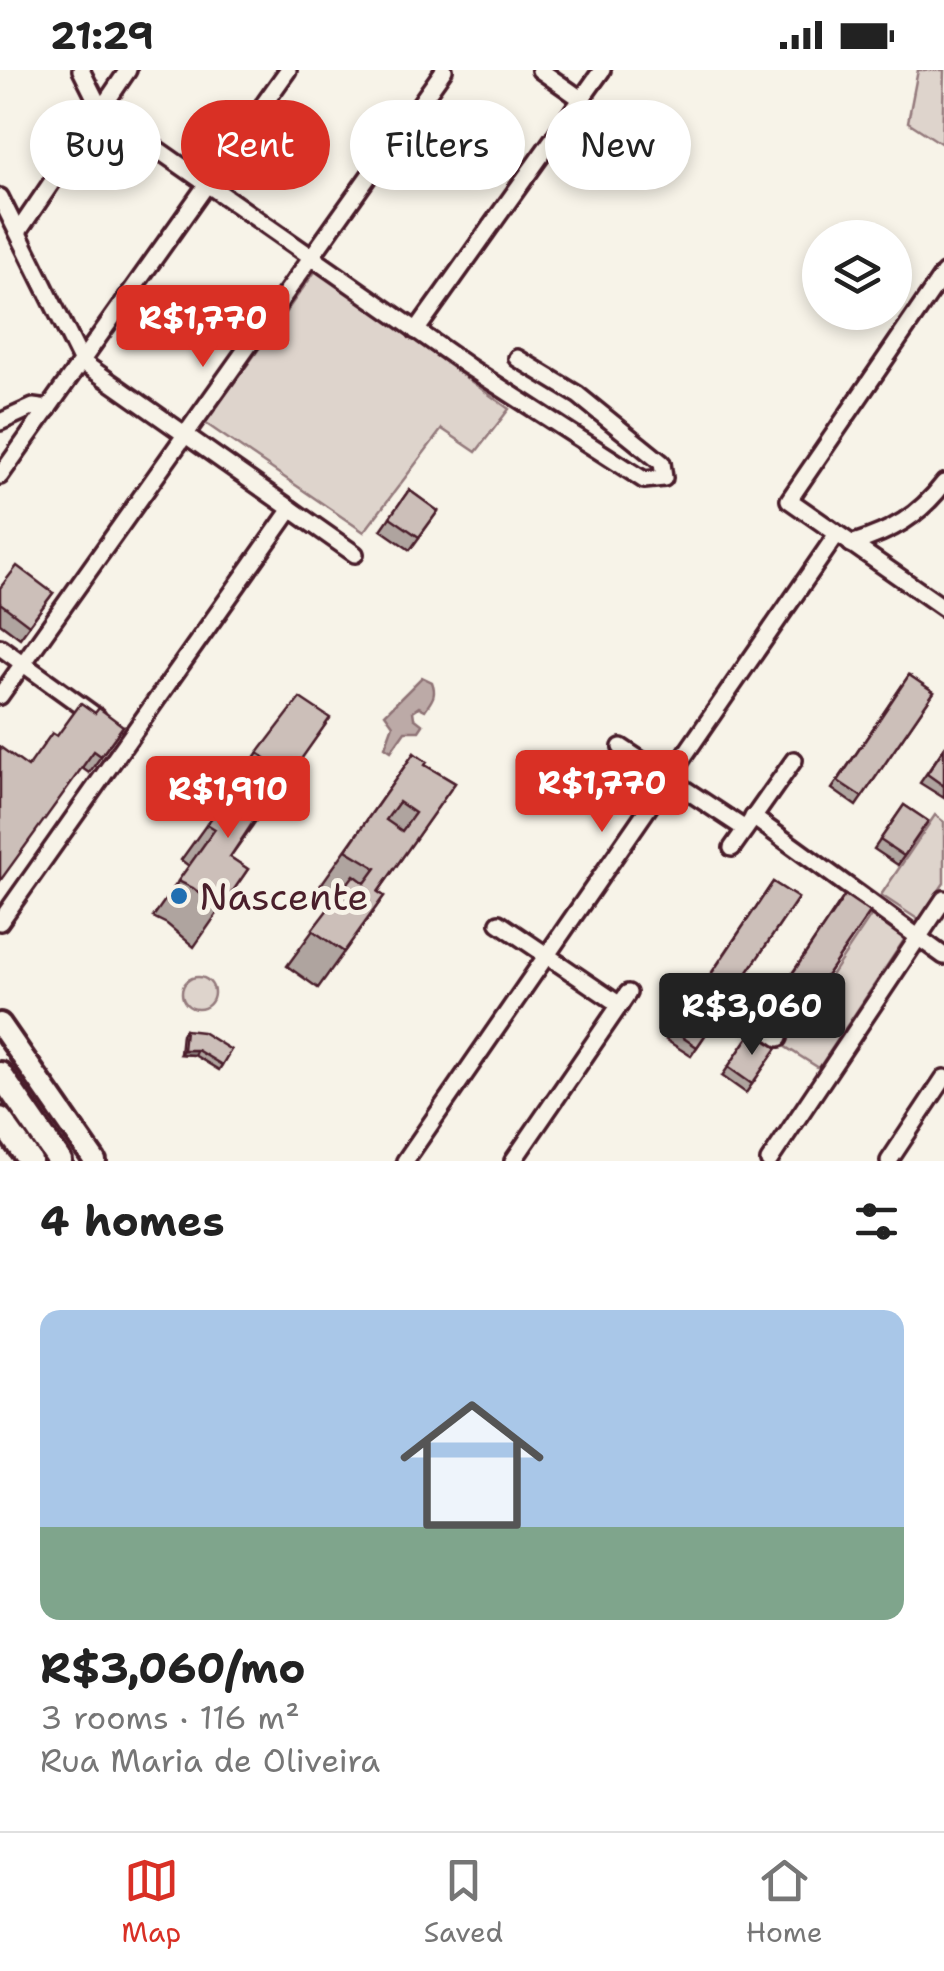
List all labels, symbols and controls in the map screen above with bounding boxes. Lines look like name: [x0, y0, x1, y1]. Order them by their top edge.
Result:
text: 21:29: [50, 10, 154, 61]
chip: Buy: [30, 100, 161, 190]
chip: Rent: [181, 100, 330, 190]
chip: Filters: [350, 100, 525, 190]
chip: New: [545, 100, 691, 190]
map controls: [802, 220, 912, 330]
button: layers: [802, 220, 912, 330]
pin: R$1,770: [111, 285, 295, 370]
text: R$1,770: [138, 296, 268, 339]
pin: R$1,770: [510, 750, 694, 835]
pin: R$1,910: [136, 756, 320, 841]
text: R$1,770: [537, 761, 667, 804]
text: R$1,910: [168, 767, 288, 810]
place label: Nascente: [199, 871, 369, 922]
marker: Nascente: [168, 885, 190, 907]
pin: R$3,060: [660, 973, 844, 1058]
text: R$3,060: [681, 984, 823, 1027]
text: 4 homes: [40, 1193, 225, 1249]
icon: filters: [849, 1194, 904, 1249]
icon: home: [382, 1375, 562, 1555]
text: R$3,060/mo: [40, 1640, 306, 1696]
text: 3 rooms · 116 m²: [40, 1696, 300, 1739]
text: Rua Maria de Oliveira: [40, 1739, 380, 1782]
tab: Map: [121, 1853, 181, 1951]
tab: Saved: [424, 1853, 503, 1951]
tab: Home: [746, 1853, 823, 1951]

